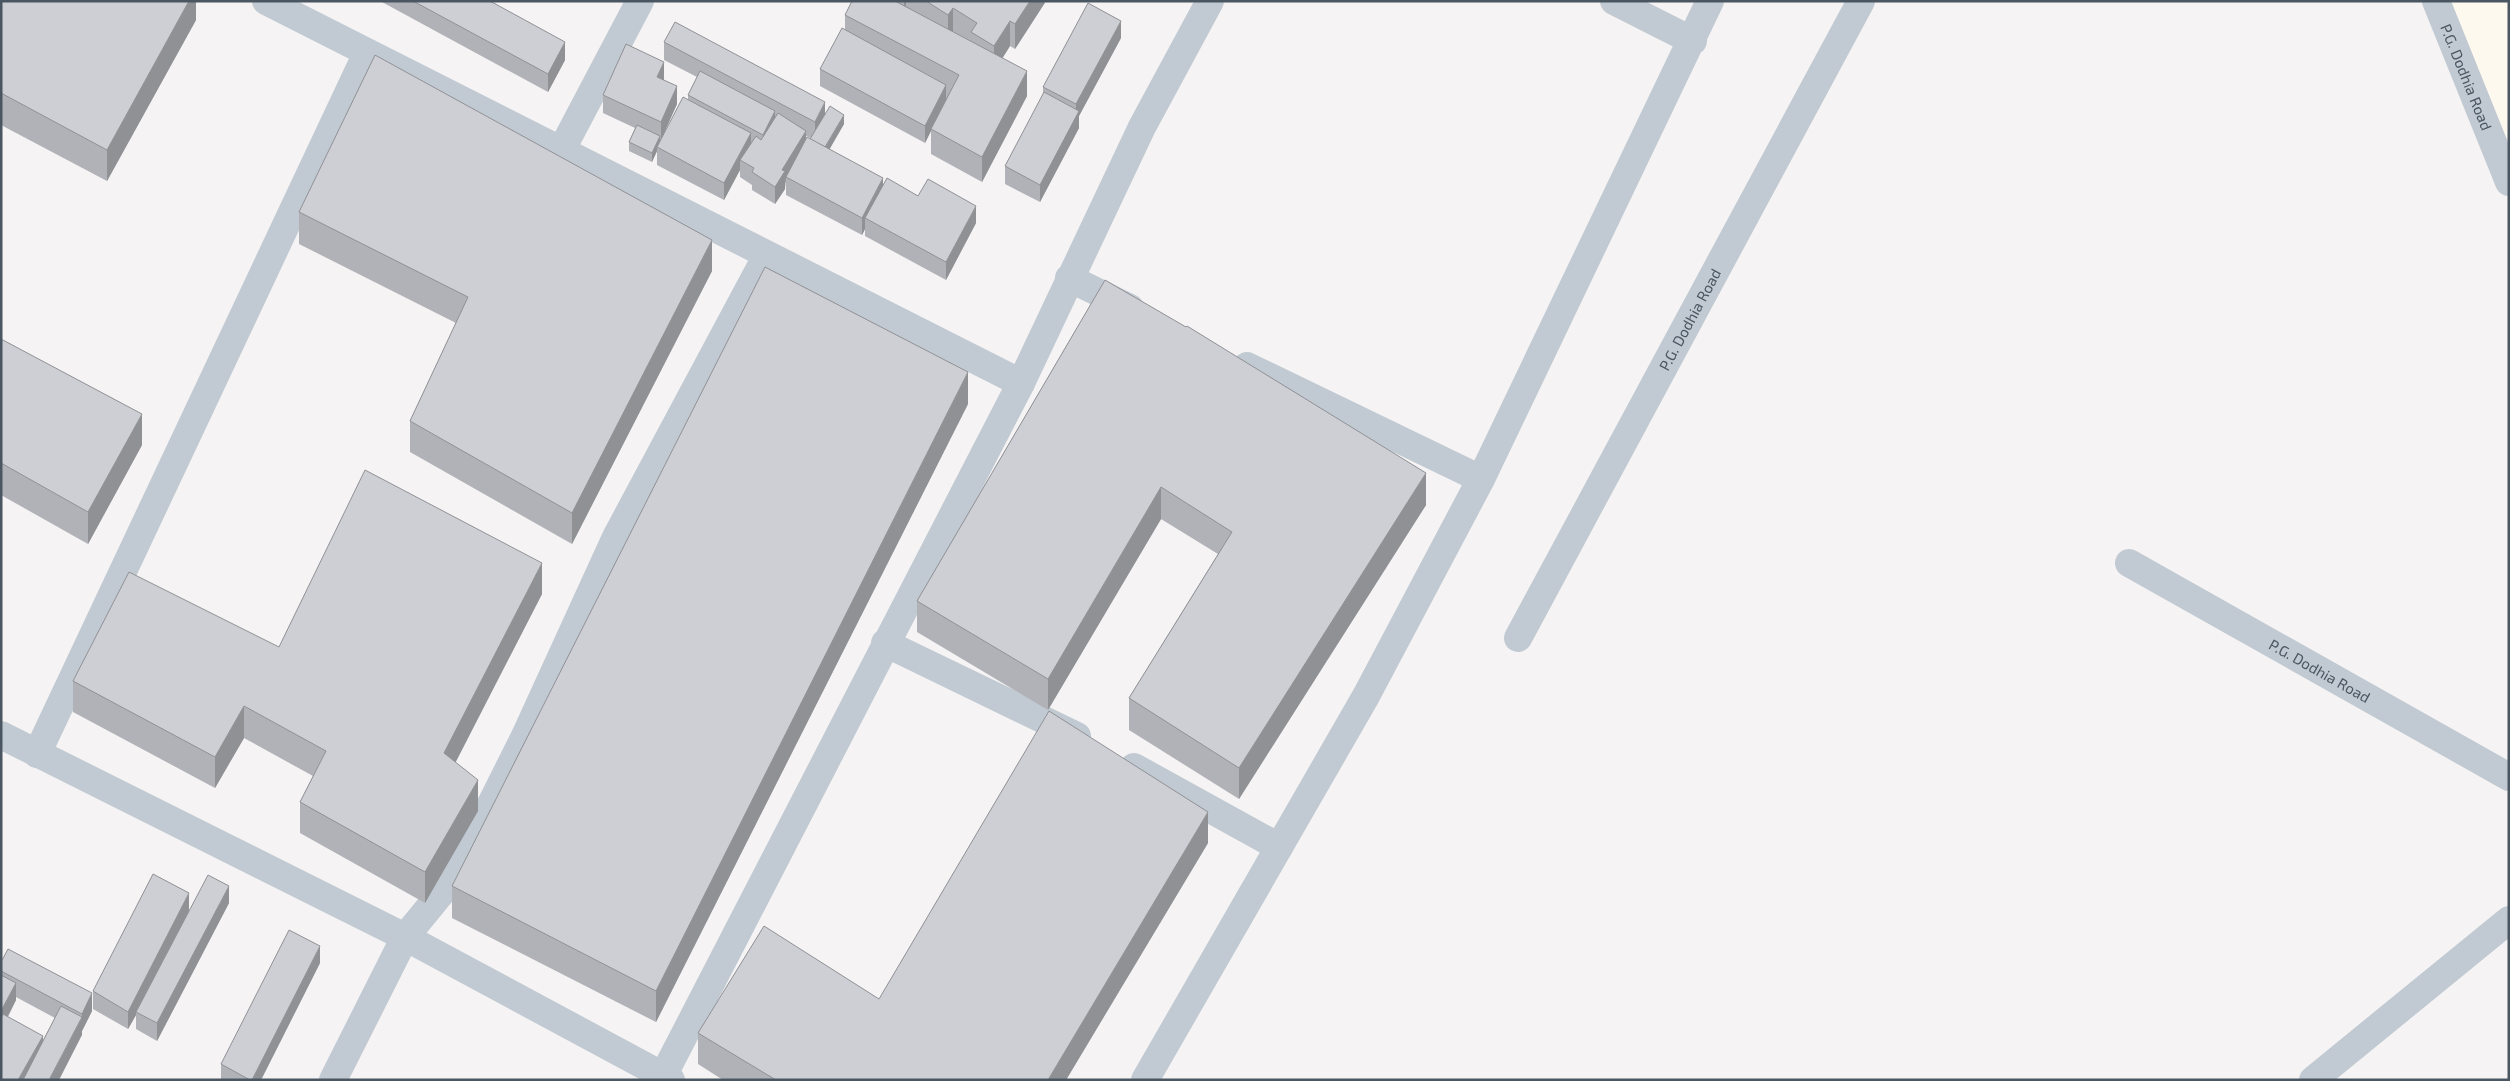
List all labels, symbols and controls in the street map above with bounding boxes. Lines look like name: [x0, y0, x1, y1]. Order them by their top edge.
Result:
street label: P.G. Dodhia Road: [2437, 21, 2496, 133]
street label: P.G. Dodhia Road: [1655, 265, 1724, 373]
street label: P.G. Dodhia Road: [2266, 635, 2373, 706]

